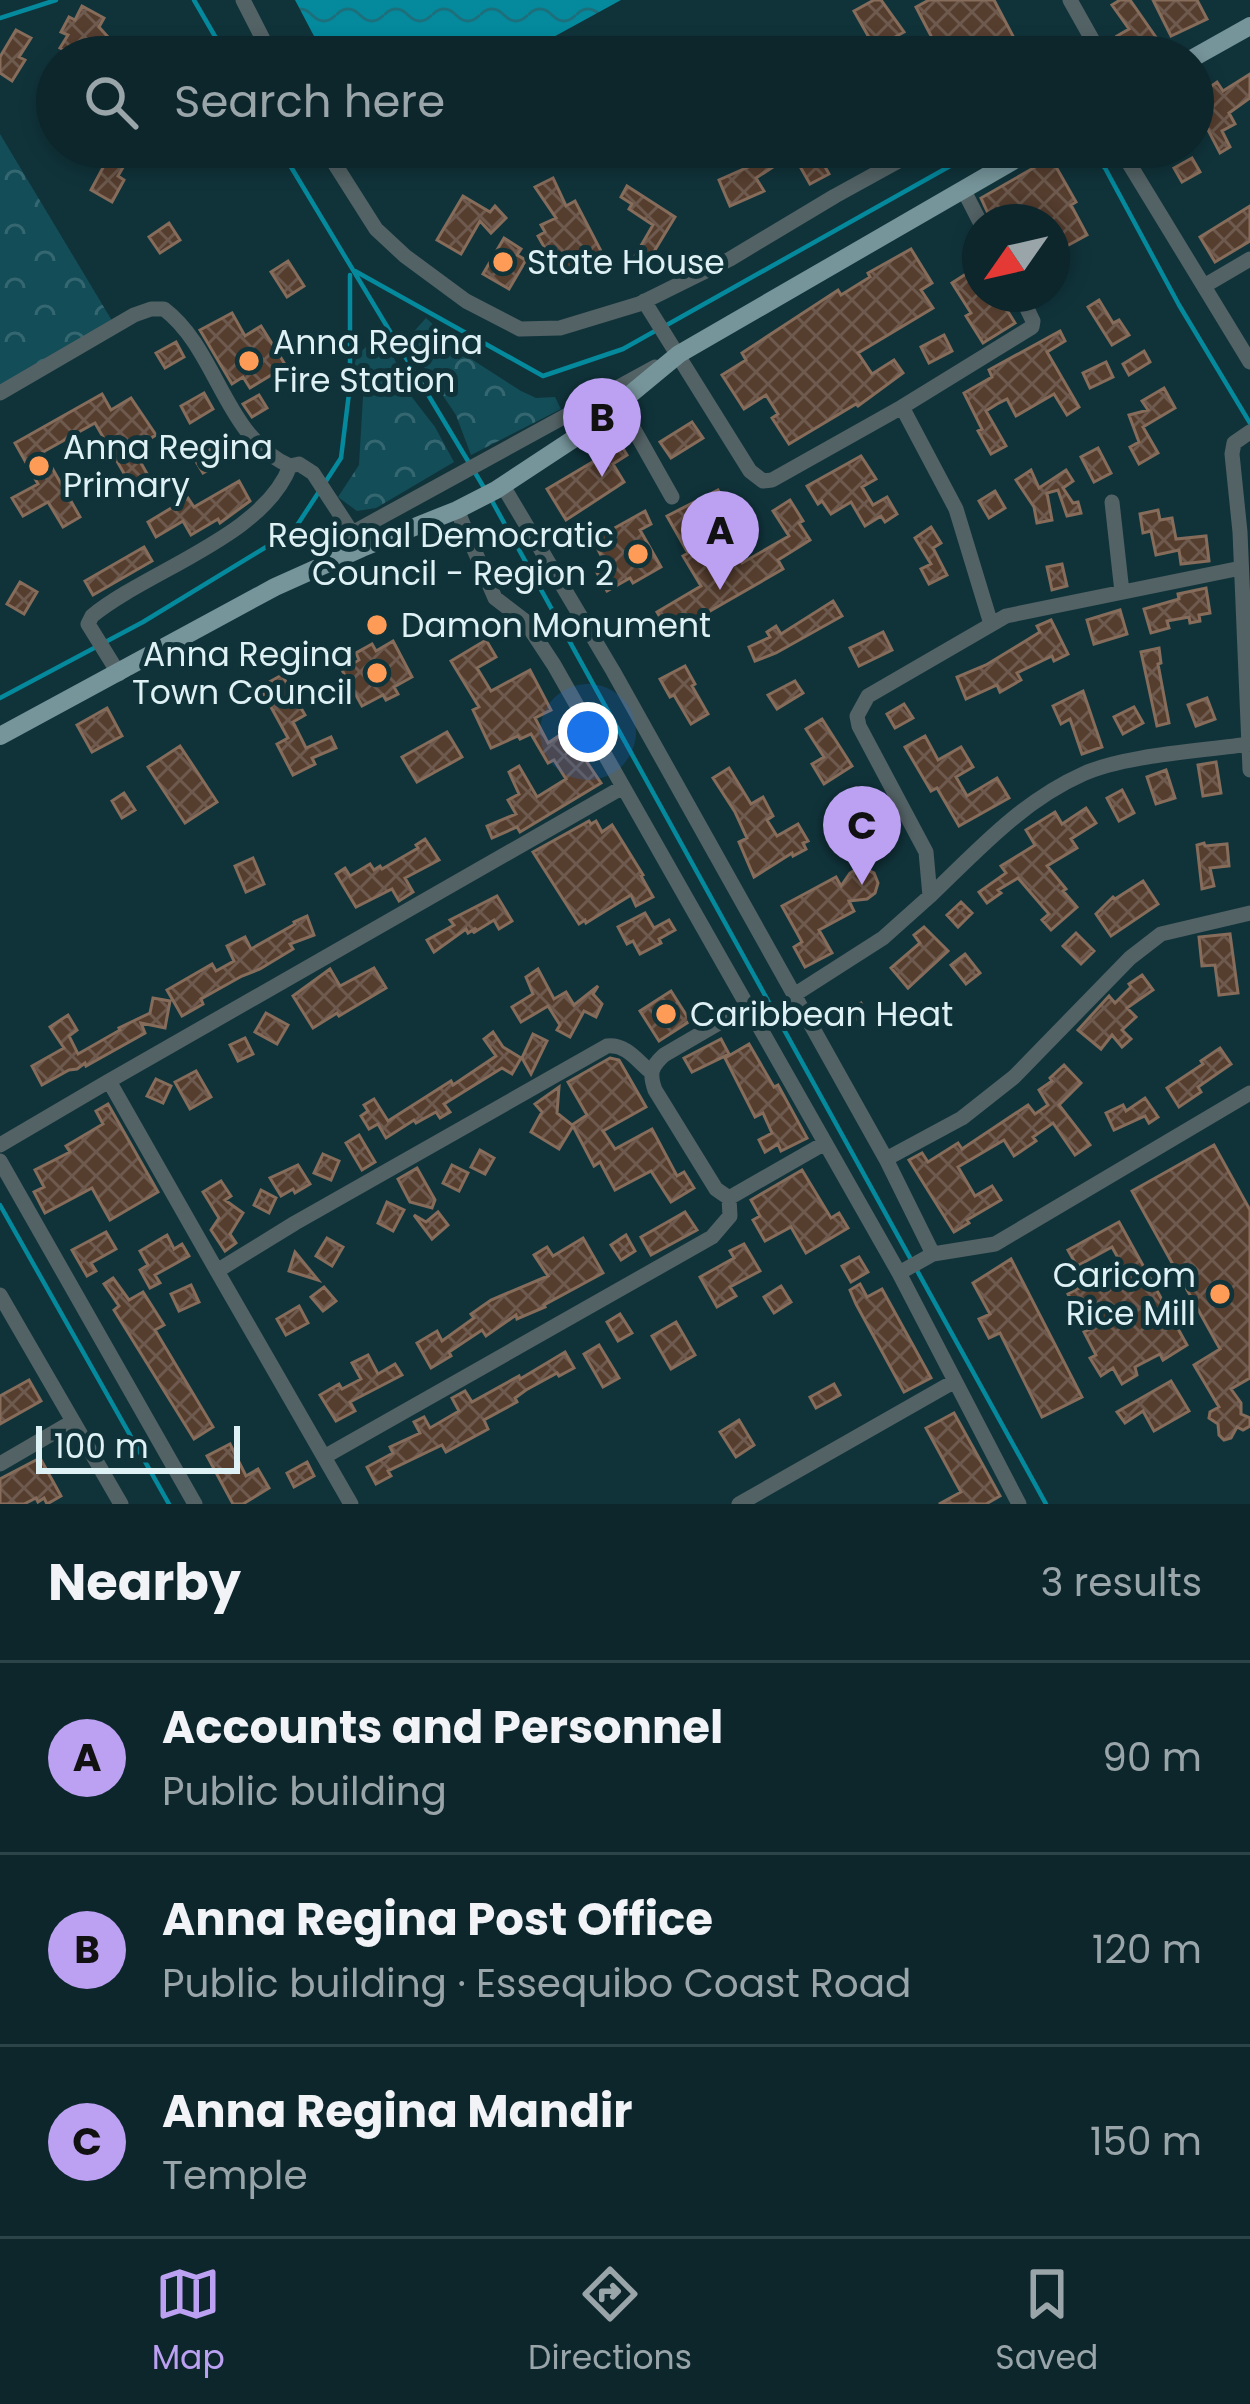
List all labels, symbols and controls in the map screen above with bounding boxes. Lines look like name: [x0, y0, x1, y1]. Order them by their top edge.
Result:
search box: [36, 36, 1214, 168]
icon: search: [78, 69, 144, 135]
text: Search here: [174, 70, 445, 133]
north arrow: [962, 204, 1070, 312]
place label: State House: [527, 239, 725, 286]
marker: State House: [490, 249, 516, 275]
place label: Anna Regina Fire Station: [273, 319, 483, 404]
marker: Anna Regina Fire Station: [236, 348, 262, 374]
pin: B: [563, 378, 641, 477]
place label: Anna Regina Primary: [63, 424, 273, 509]
marker: Anna Regina Primary: [26, 453, 52, 479]
pin: A: [681, 491, 759, 590]
place label: Regional Democratic Council - Region 2: [268, 512, 614, 597]
marker: Regional Democratic Council - Region 2: [625, 541, 651, 567]
place label: Damon Monument: [401, 602, 711, 649]
marker: Damon Monument: [364, 612, 390, 638]
place label: Anna Regina Town Council: [132, 631, 353, 716]
marker: Anna Regina Town Council: [364, 660, 390, 686]
your location: [558, 702, 618, 762]
pin: C: [823, 786, 901, 885]
place label: Caribbean Heat: [690, 991, 953, 1038]
marker: Caribbean Heat: [653, 1001, 679, 1027]
place label: Caricom Rice Mill: [1053, 1252, 1196, 1337]
marker: Caricom Rice Mill: [1207, 1281, 1233, 1307]
scale bar: [36, 1420, 240, 1473]
text: 100 m: [54, 1423, 149, 1470]
text: Nearby: [48, 1546, 241, 1618]
text: 3 results: [1040, 1555, 1202, 1610]
text: Accounts and Personnel: [162, 1696, 723, 1759]
text: A: [73, 1730, 101, 1785]
text: 90 m: [1102, 1730, 1202, 1785]
text: Public building: [162, 1764, 447, 1819]
text: Anna Regina Post Office: [162, 1888, 713, 1951]
text: B: [74, 1922, 100, 1977]
text: 120 m: [1092, 1922, 1202, 1977]
text: Public building · Essequibo Coast Road: [162, 1956, 911, 2011]
text: Anna Regina Mandir: [162, 2080, 633, 2143]
text: C: [72, 2114, 102, 2169]
text: 150 m: [1090, 2114, 1202, 2169]
text: Temple: [162, 2148, 308, 2203]
tab: Map: [152, 2261, 225, 2383]
tab: Directions: [528, 2261, 692, 2383]
tab: Saved: [995, 2261, 1098, 2383]

